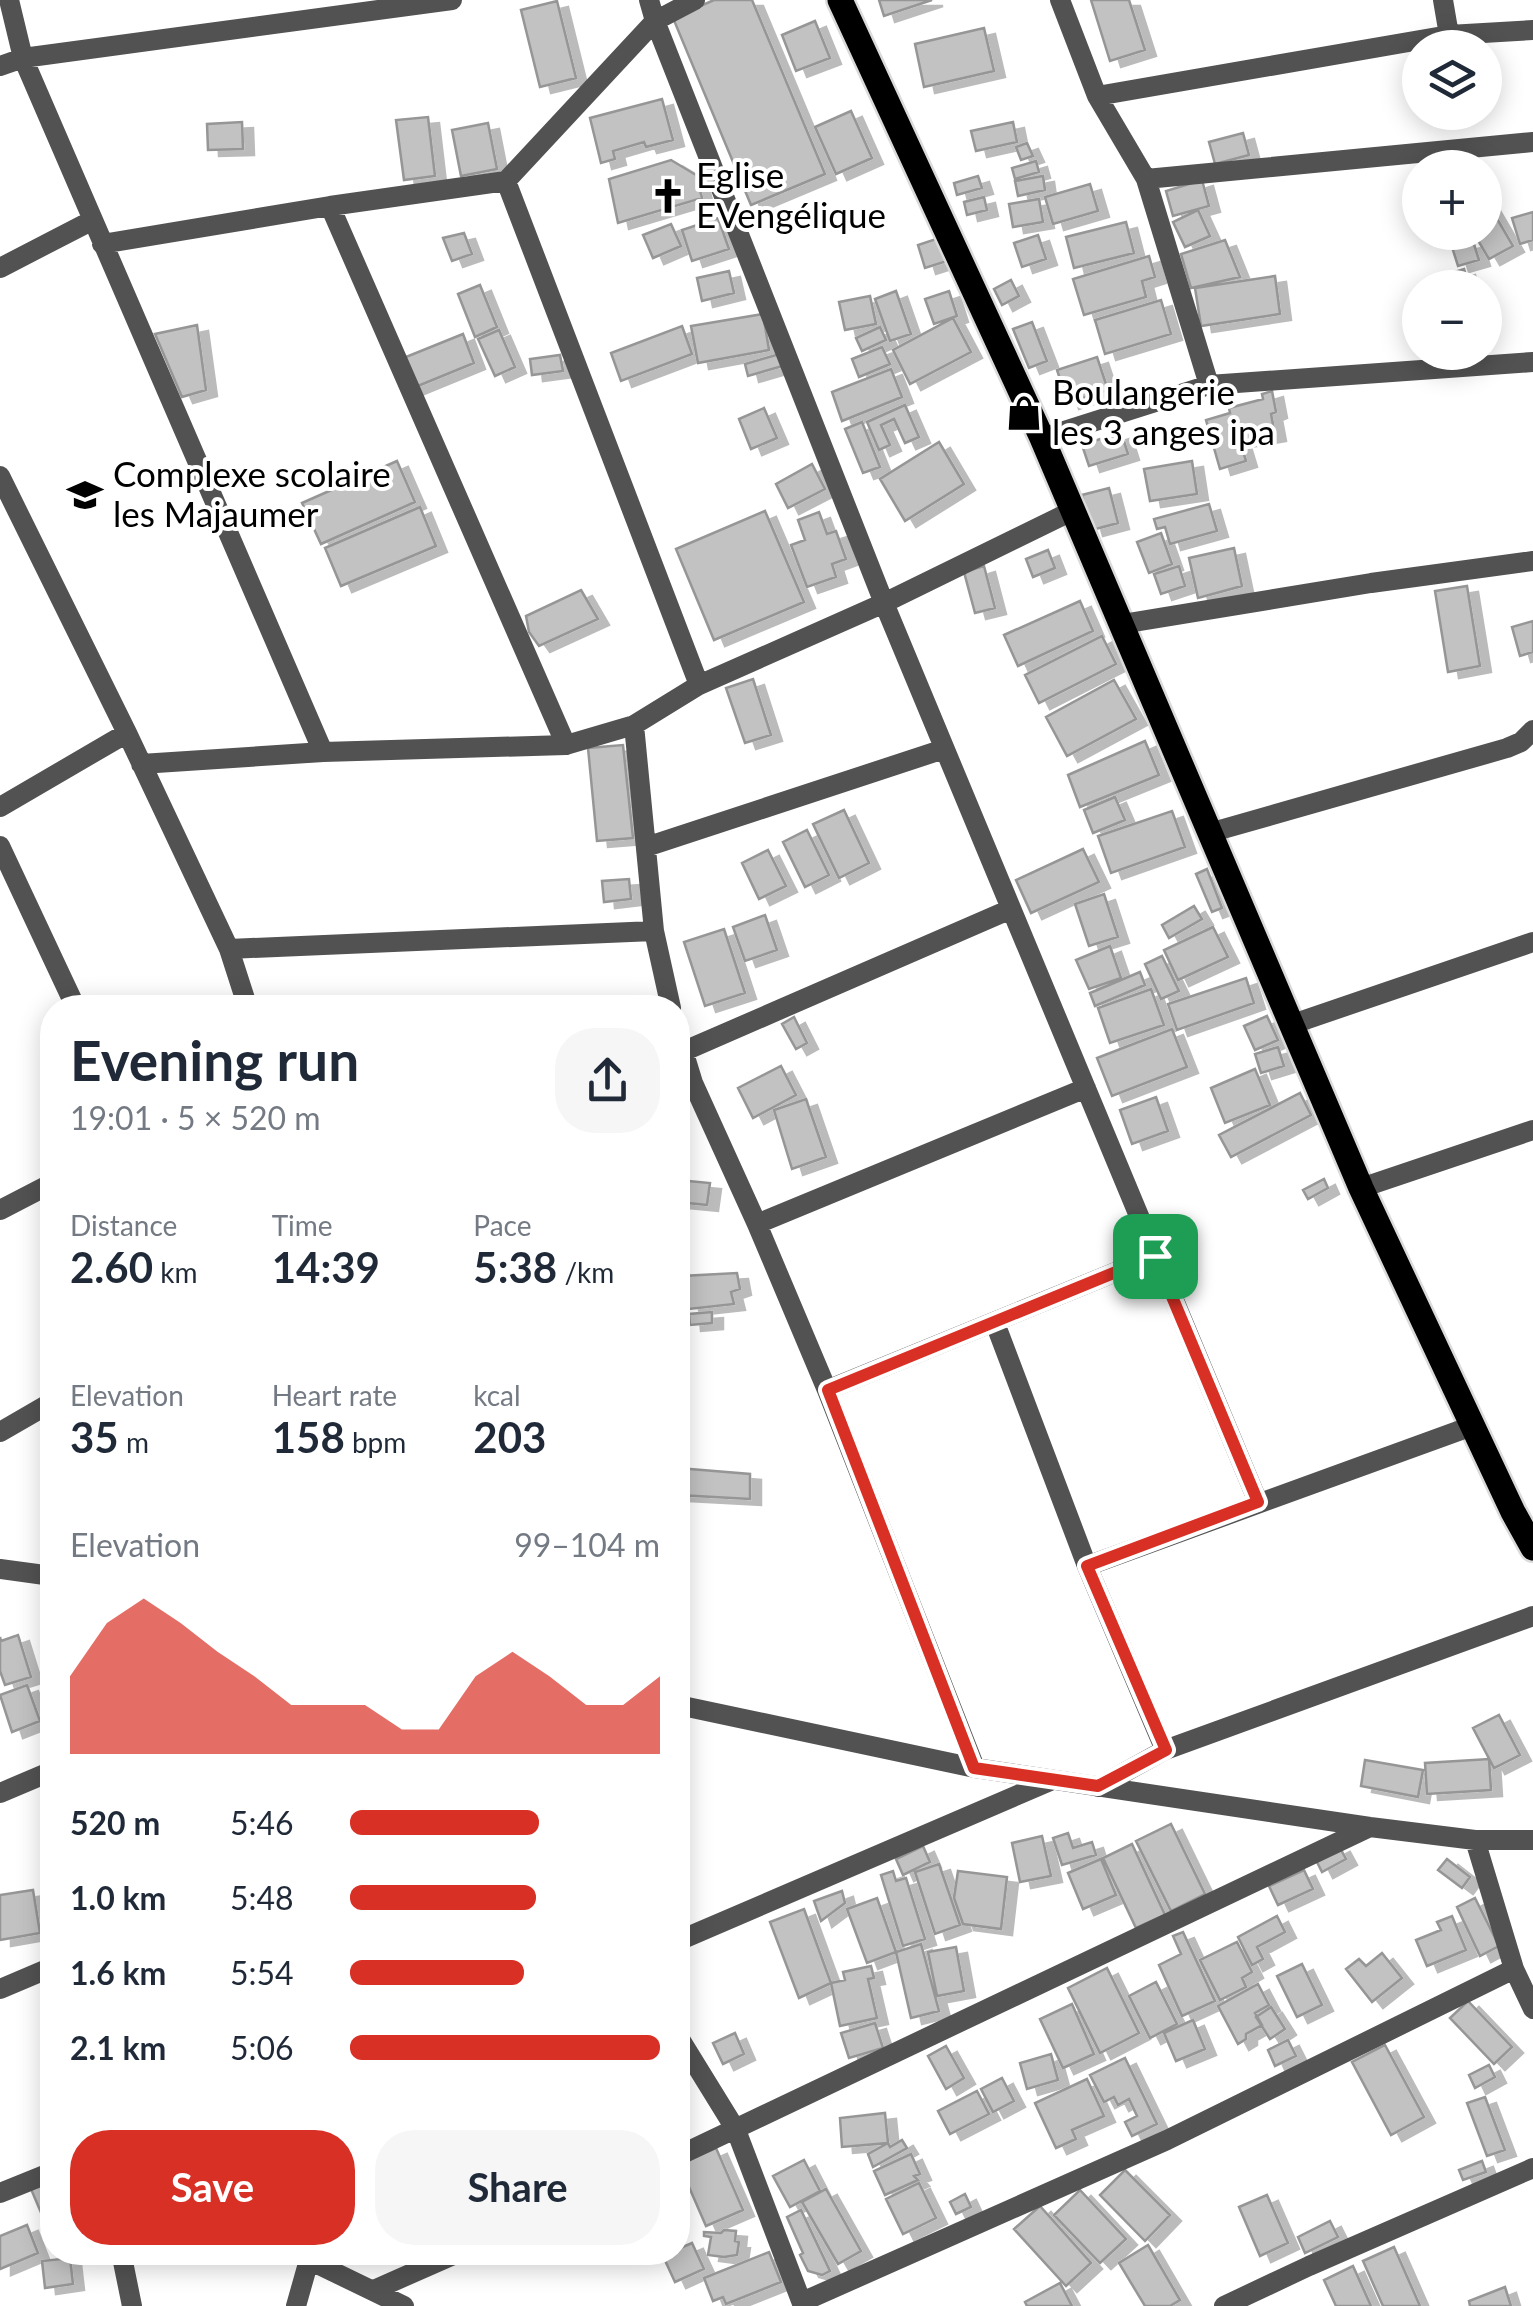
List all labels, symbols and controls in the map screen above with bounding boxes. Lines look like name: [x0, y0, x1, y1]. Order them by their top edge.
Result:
map controls: [1402, 30, 1502, 370]
button: layers: [1402, 30, 1502, 130]
button: +: [1402, 150, 1502, 250]
place label: Eglise EVengélique: [696, 153, 886, 235]
church icon: Eglise EVengélique: [649, 177, 687, 215]
button: −: [1402, 270, 1502, 370]
place label: Boulangerie les 3 anges ipa: [1052, 370, 1275, 452]
shop icon: Boulangerie les 3 anges ipa: [1005, 394, 1043, 432]
place label: Complexe scolaire les Majaumer: [113, 452, 391, 534]
school or university icon: Complexe scolaire les Majaumer: [66, 476, 104, 514]
text: Evening run: [70, 1027, 359, 1093]
button: share: [555, 1028, 660, 1133]
text: 19:01 · 5 × 520 m: [70, 1098, 321, 1137]
text: Distance: [70, 1208, 177, 1242]
text: Time: [272, 1208, 333, 1242]
text: Pace: [473, 1208, 532, 1242]
pin: [1113, 1214, 1198, 1299]
icon: arrive: [1128, 1229, 1183, 1284]
text: 2.60: [70, 1242, 153, 1292]
text: 14:39: [272, 1242, 380, 1292]
text: 5:38: [473, 1242, 557, 1292]
text: km: [153, 1255, 197, 1289]
text: /km: [557, 1255, 614, 1289]
text: Elevation: [70, 1378, 184, 1412]
text: Heart rate: [272, 1378, 397, 1412]
text: kcal: [473, 1378, 521, 1412]
text: 35: [70, 1412, 119, 1462]
text: 158: [272, 1412, 345, 1462]
text: 203: [473, 1412, 546, 1462]
text: m: [119, 1425, 149, 1459]
text: bpm: [345, 1425, 406, 1459]
text: Elevation: [70, 1525, 200, 1564]
text: 99–104 m: [514, 1525, 660, 1564]
text: 520 m: [70, 1803, 160, 1842]
text: 5:46: [230, 1803, 294, 1842]
text: 1.0 km: [70, 1878, 166, 1917]
text: 5:48: [230, 1878, 294, 1917]
text: 1.6 km: [70, 1953, 166, 1992]
text: 5:54: [230, 1953, 294, 1992]
text: 2.1 km: [70, 2028, 166, 2067]
text: 5:06: [230, 2028, 294, 2067]
button: Save: [70, 2130, 355, 2245]
button: Share: [375, 2130, 660, 2245]

